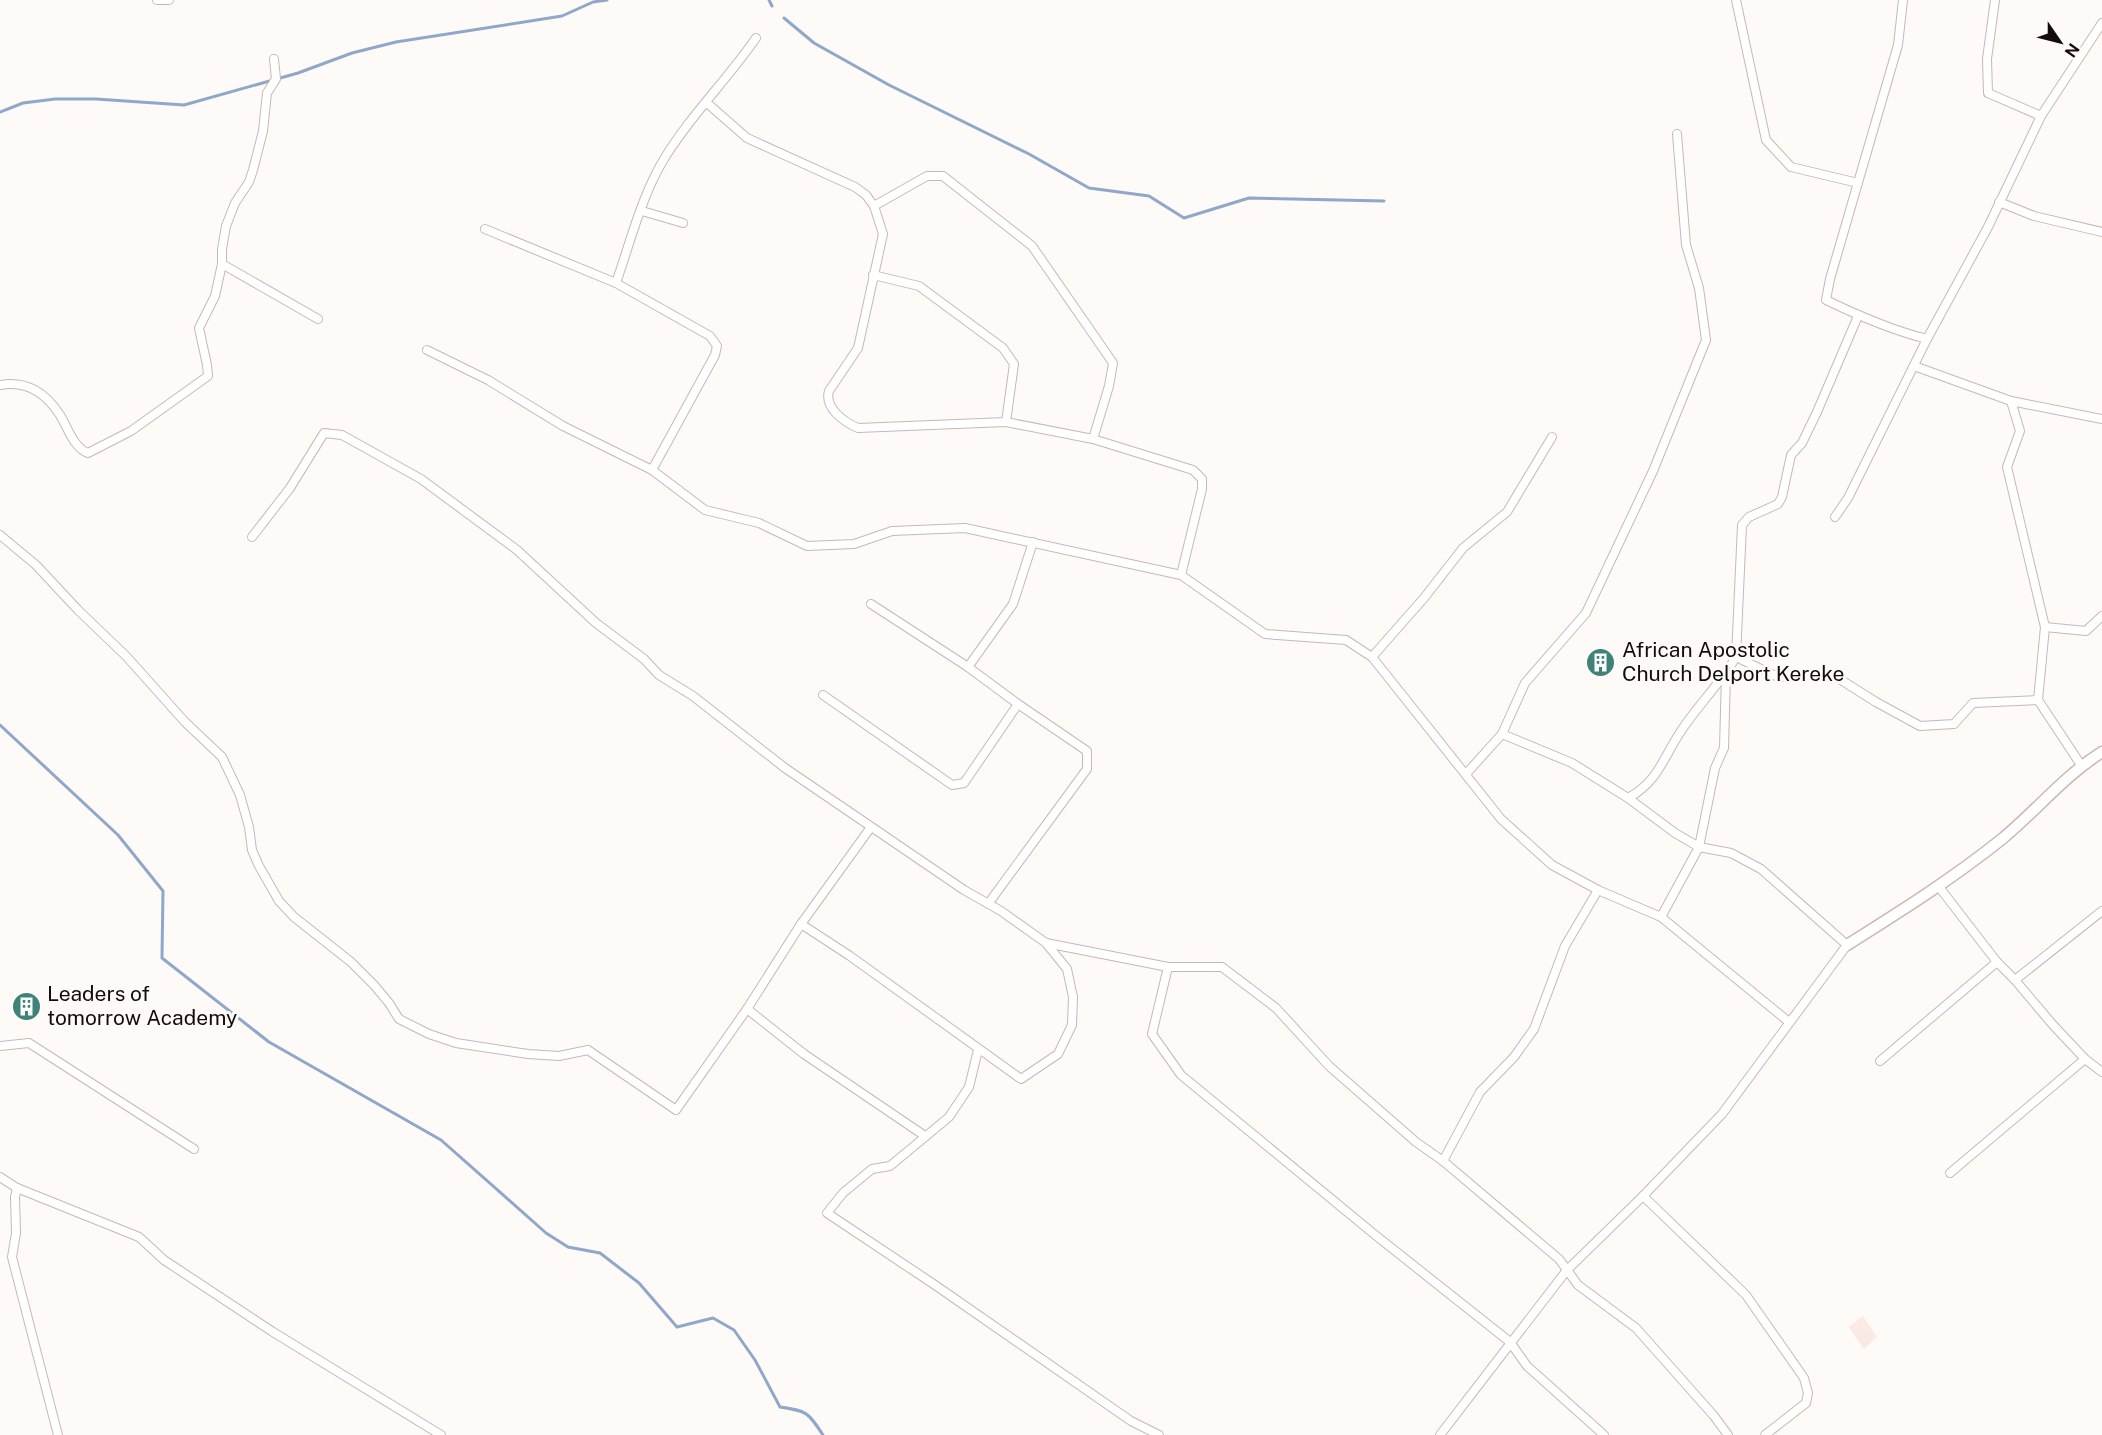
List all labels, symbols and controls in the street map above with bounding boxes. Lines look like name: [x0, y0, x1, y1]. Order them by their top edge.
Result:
north arrow: [2030, 12, 2090, 72]
text: N: [2061, 40, 2083, 61]
place label: African Apostolic Church Delport Kereke: [1622, 637, 1844, 686]
building icon: African Apostolic Church Delport Kereke: [1585, 646, 1617, 678]
place label: Leaders of tomorrow Academy: [47, 981, 237, 1030]
building icon: Leaders of tomorrow Academy: [10, 990, 42, 1022]

